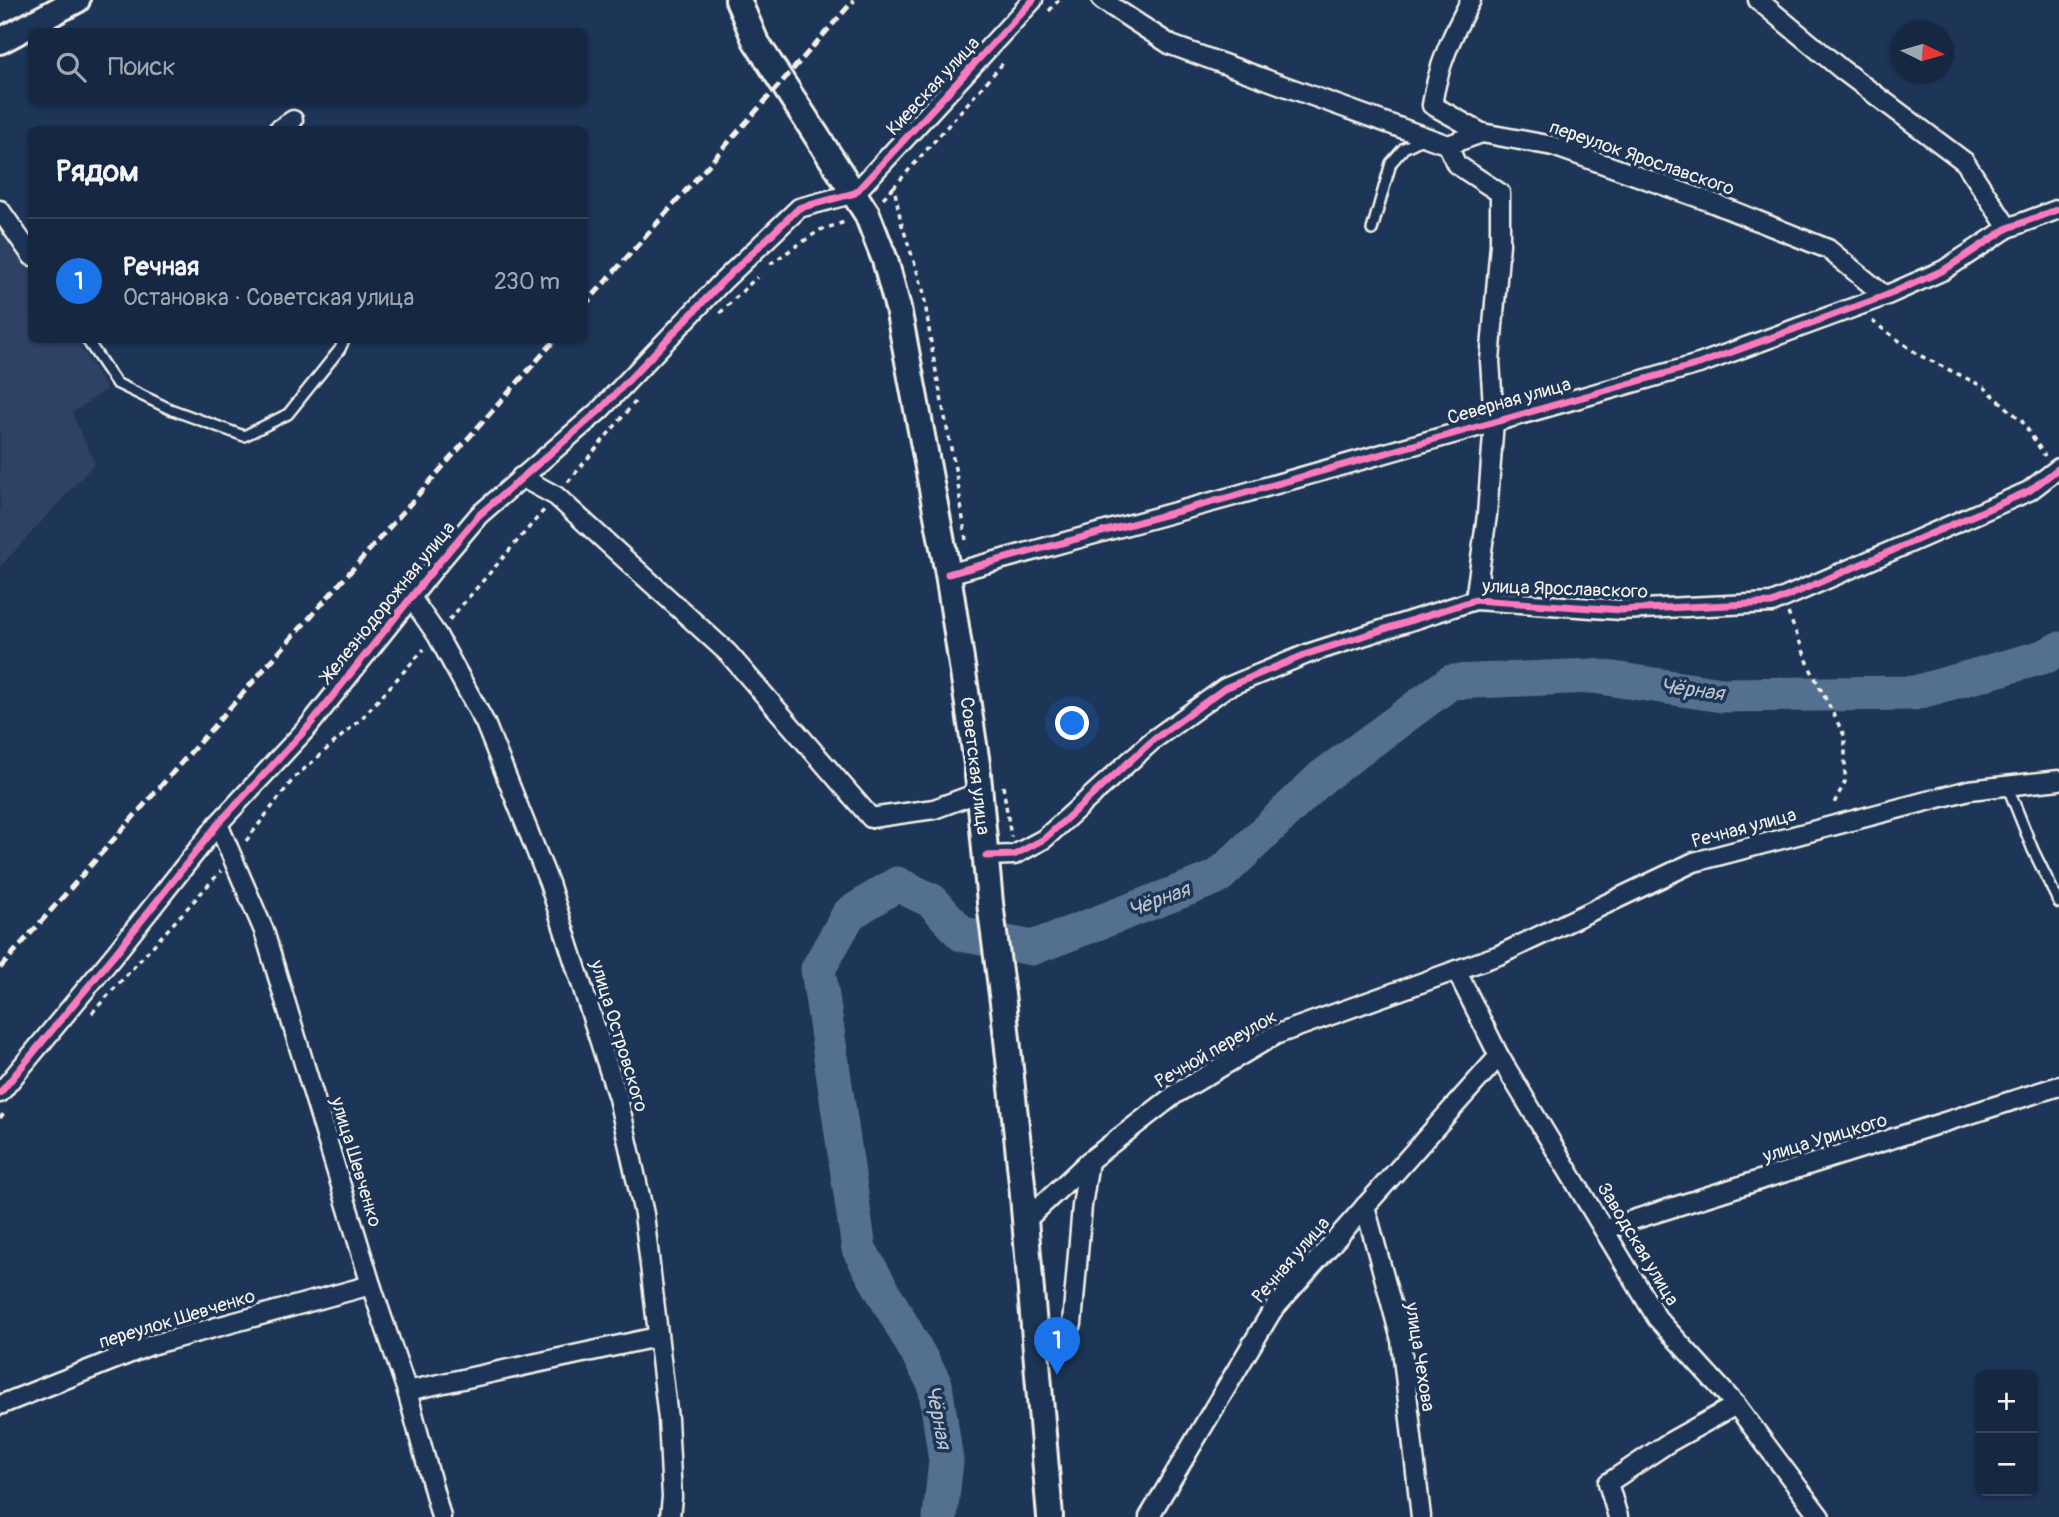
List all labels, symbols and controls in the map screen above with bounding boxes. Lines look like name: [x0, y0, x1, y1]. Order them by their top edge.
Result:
north arrow: [1891, 21, 1954, 84]
search box: [28, 28, 588, 105]
street label: Киевская улица: [881, 31, 985, 141]
icon: search: [52, 48, 90, 86]
text: Поиск: [108, 51, 176, 83]
street label: переулок Ярославского: [1546, 115, 1738, 201]
text: Рядом: [56, 153, 139, 190]
text: Речная: [123, 251, 199, 283]
text: 1: [75, 267, 84, 296]
text: 230 m: [494, 267, 560, 296]
text: Остановка · Советская улица: [123, 283, 414, 312]
street label: Северная улица: [1444, 372, 1574, 430]
street label: Железнодорожная улица: [314, 516, 461, 690]
street label: улица Ярославского: [1481, 574, 1648, 604]
water label: Чёрная: [1659, 673, 1728, 708]
street label: Советская улица: [955, 696, 995, 837]
your location: [1055, 706, 1089, 740]
street label: Речная улица: [1689, 803, 1799, 853]
water label: Чёрная: [1124, 875, 1196, 924]
street label: улица Островского: [584, 956, 653, 1115]
street label: Речной переулок: [1151, 1004, 1281, 1094]
street label: улица Шевченко: [325, 1093, 387, 1230]
street label: улица Урицкого: [1759, 1108, 1890, 1169]
street label: Заводская улица: [1592, 1178, 1684, 1310]
street label: Речная улица: [1247, 1212, 1335, 1308]
street label: переулок Шевченко: [96, 1284, 258, 1354]
street label: улица Чехова: [1399, 1300, 1440, 1413]
pin: 1: [1034, 1317, 1080, 1375]
map controls: [1975, 1370, 2038, 1496]
button: +: [1975, 1370, 2038, 1433]
water label: Чёрная: [919, 1383, 958, 1453]
button: −: [1975, 1433, 2038, 1496]

